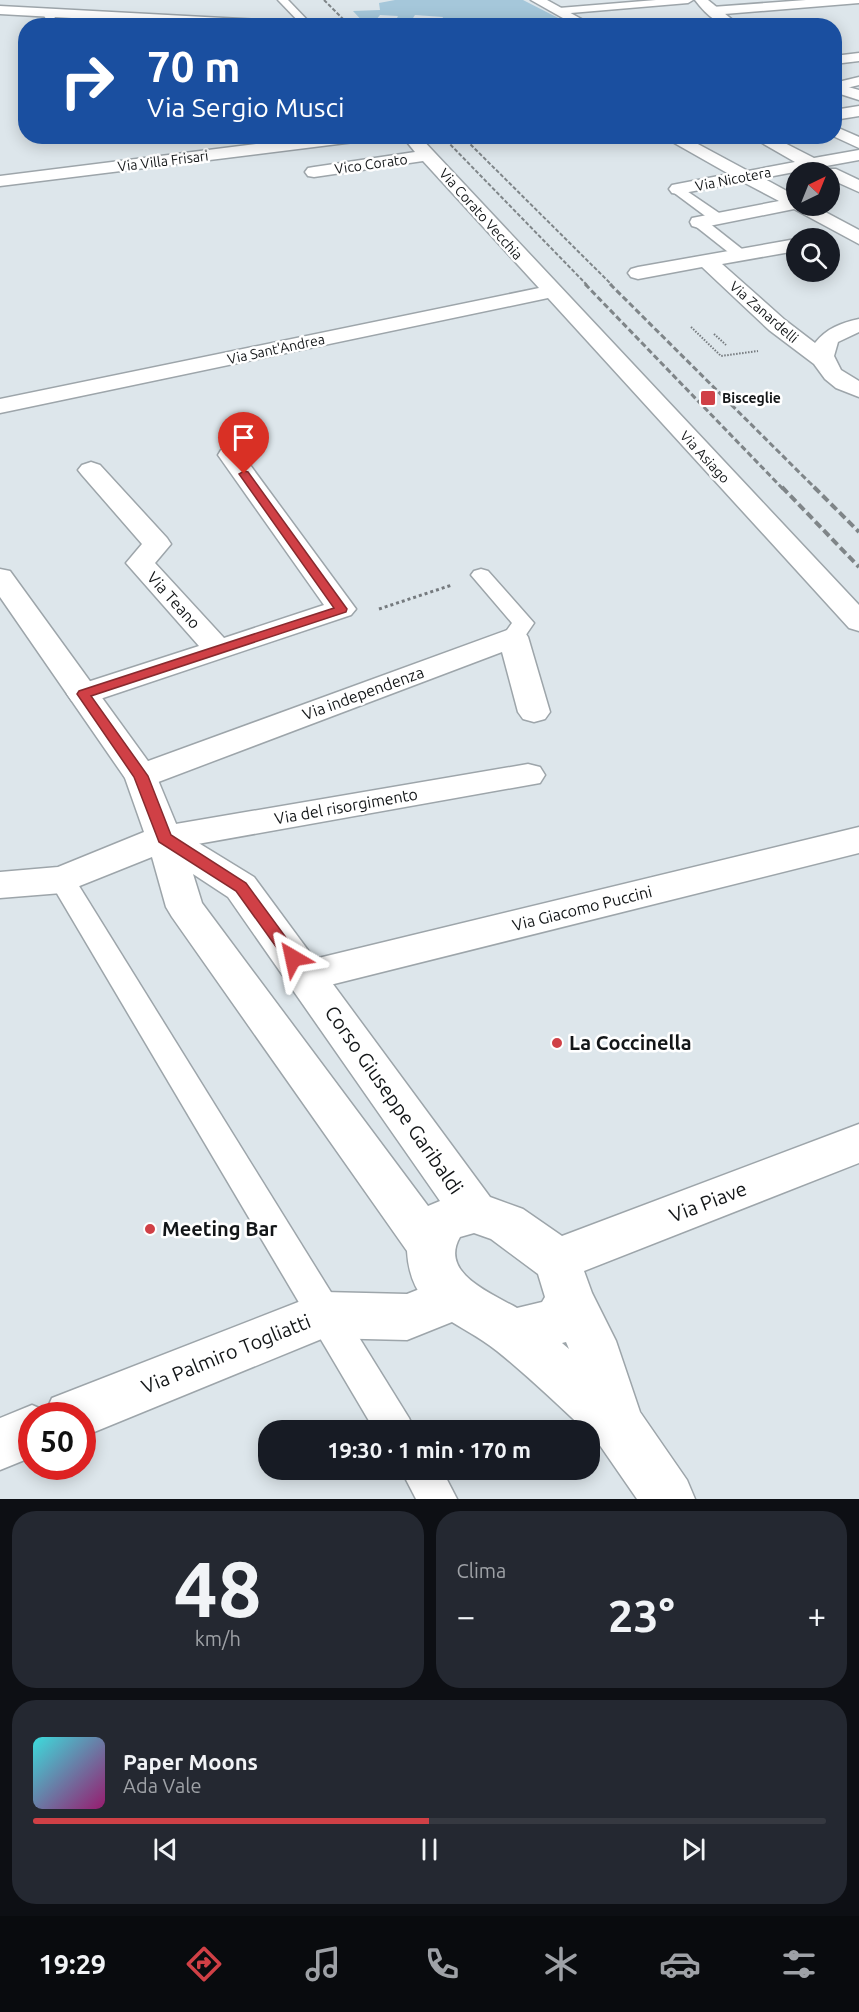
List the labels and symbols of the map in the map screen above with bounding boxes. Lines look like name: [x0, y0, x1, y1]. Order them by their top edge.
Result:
street label: Via Villa Frisari: [117, 147, 209, 175]
street label: Vico Corato: [333, 151, 409, 177]
north arrow: [786, 162, 840, 216]
street label: Via Nicotera: [694, 164, 772, 194]
street label: Via Corato Vecchia: [436, 165, 526, 263]
street label: Via Zanardelli: [727, 278, 801, 346]
street label: Via Sant'Andrea: [226, 331, 326, 367]
marker: Bisceglie: [699, 389, 717, 407]
place label: Bisceglie: [722, 390, 781, 406]
pin: [218, 412, 269, 474]
street label: Via Asiago: [677, 428, 733, 486]
street label: Via Teano: [144, 568, 204, 632]
street label: Via independenza: [300, 663, 426, 723]
street label: Via del risorgimento: [273, 785, 419, 827]
street label: Via Giacomo Puccini: [510, 882, 654, 934]
position arrow: [261, 926, 325, 990]
street label: Corso Giuseppe Garibaldi: [321, 1001, 468, 1198]
place label: La Coccinella: [569, 1031, 692, 1054]
marker: La Coccinella: [550, 1036, 564, 1050]
street label: Via Piave: [666, 1176, 750, 1227]
place label: Meeting Bar: [162, 1217, 278, 1240]
marker: Meeting Bar: [143, 1222, 157, 1236]
street label: Via Palmiro Togliatti: [138, 1309, 314, 1398]
speed limit sign: 50: [18, 1402, 96, 1480]

